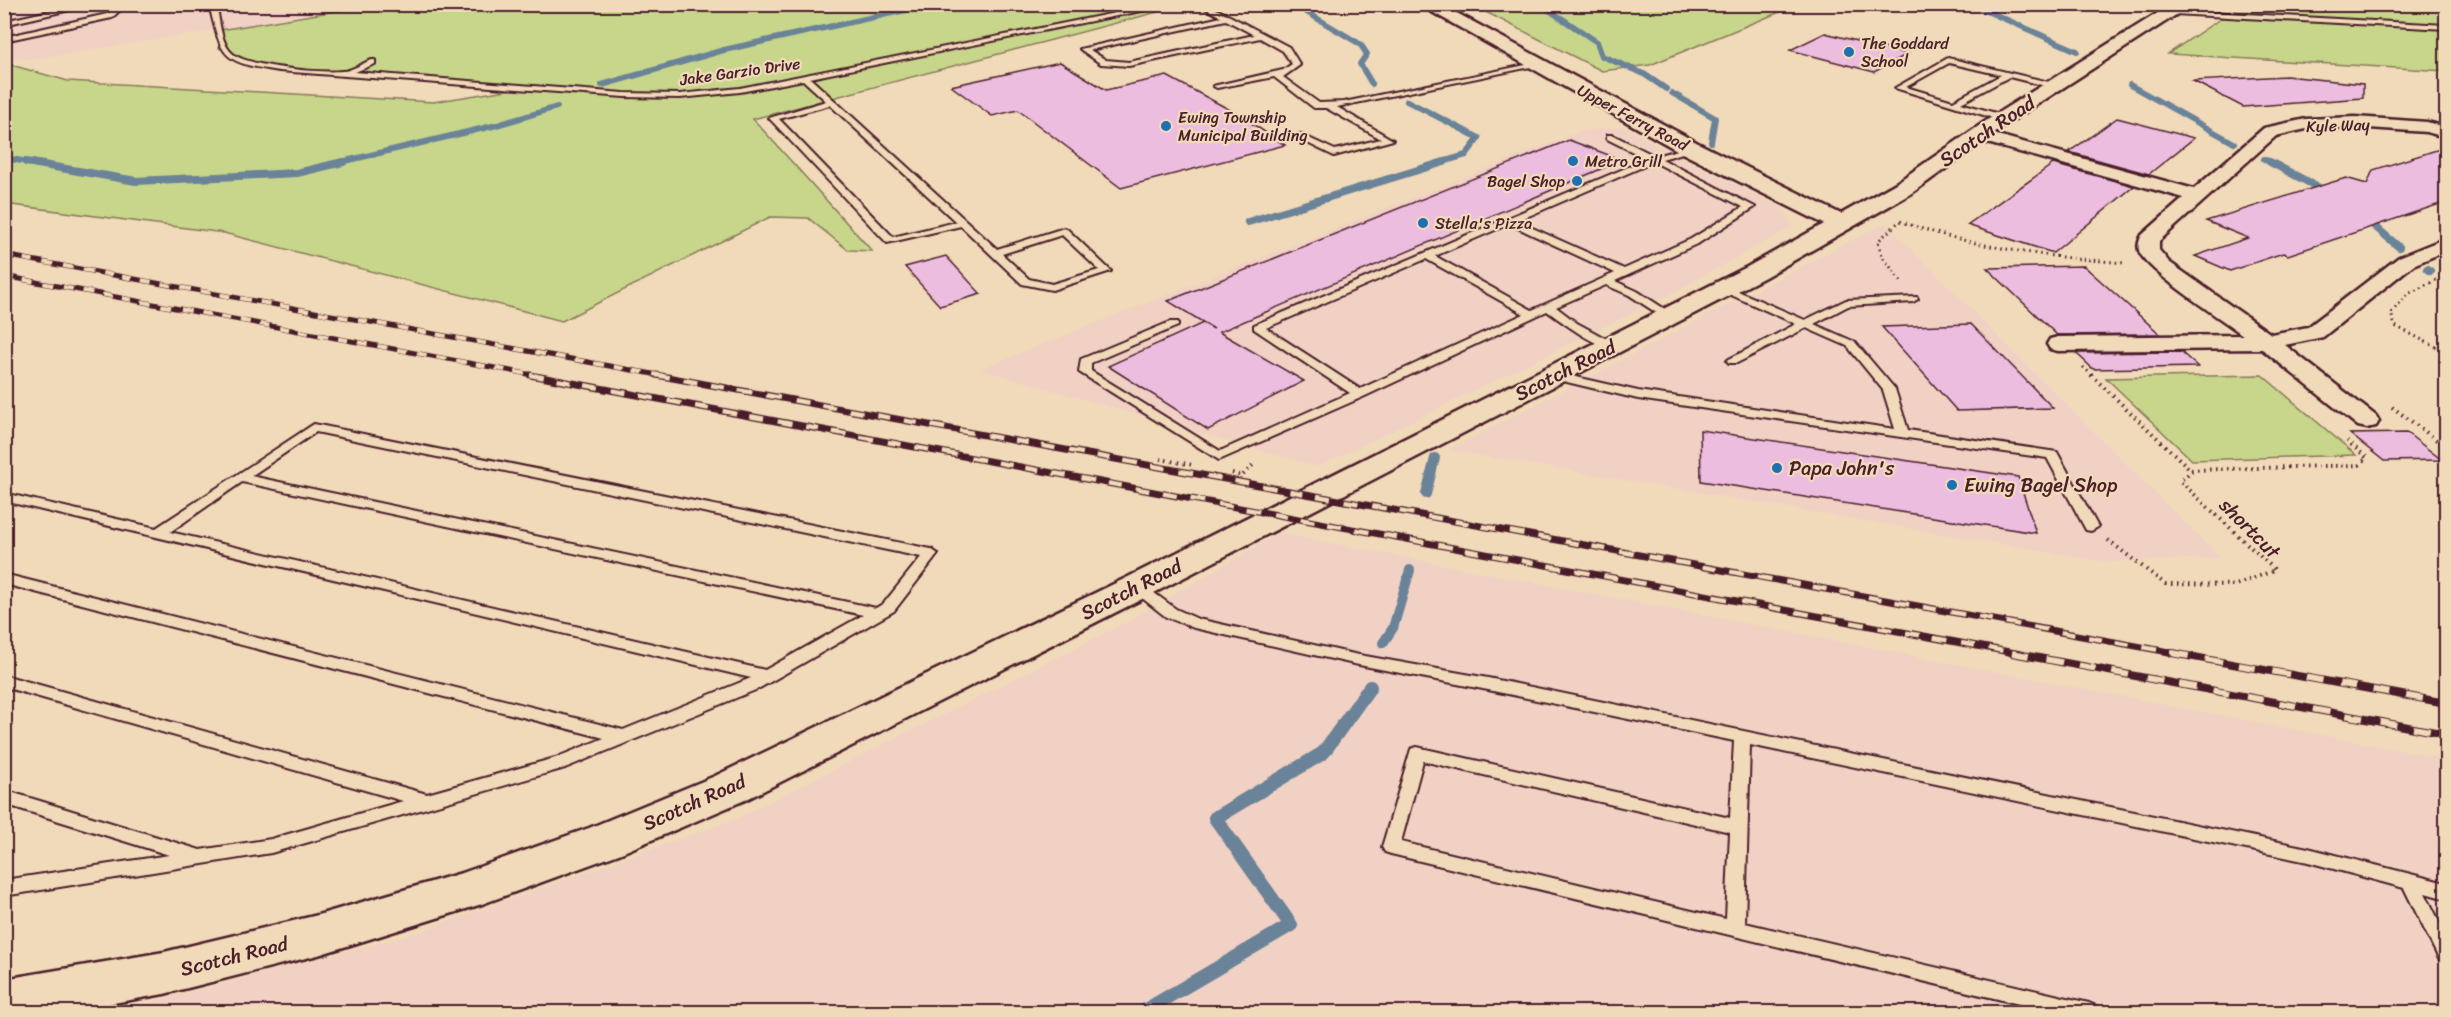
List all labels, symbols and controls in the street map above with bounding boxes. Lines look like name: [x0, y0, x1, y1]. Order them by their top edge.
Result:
place label: The Goddard School: [1861, 29, 1950, 76]
marker: The Goddard School: [1842, 45, 1856, 59]
street label: Jake Garzio Drive: [677, 49, 802, 94]
street label: Upper Ferry Road: [1572, 76, 1695, 160]
street label: Scotch Road: [1932, 85, 2044, 177]
place label: Ewing Township Municipal Building: [1178, 103, 1307, 150]
street label: Kyle Way: [2306, 110, 2371, 141]
marker: Ewing Township Municipal Building: [1159, 119, 1173, 133]
place label: Metro Grill: [1585, 147, 1663, 176]
marker: Metro Grill: [1566, 154, 1580, 168]
place label: Bagel Shop: [1487, 167, 1566, 196]
marker: Bagel Shop: [1570, 174, 1584, 188]
place label: Stella's Pizza: [1435, 209, 1532, 238]
marker: Stella's Pizza: [1416, 216, 1430, 230]
street label: Scotch Road: [1508, 329, 1623, 411]
place label: Papa John's: [1789, 451, 1895, 486]
marker: Papa John's: [1770, 461, 1784, 475]
place label: Ewing Bagel Shop: [1964, 468, 2118, 503]
marker: Ewing Bagel Shop: [1945, 478, 1959, 492]
street label: shortcut: [2210, 489, 2289, 568]
street label: Scotch Road: [1074, 548, 1189, 630]
street label: Scotch Road: [637, 764, 753, 841]
street label: Scotch Road: [177, 926, 293, 987]

